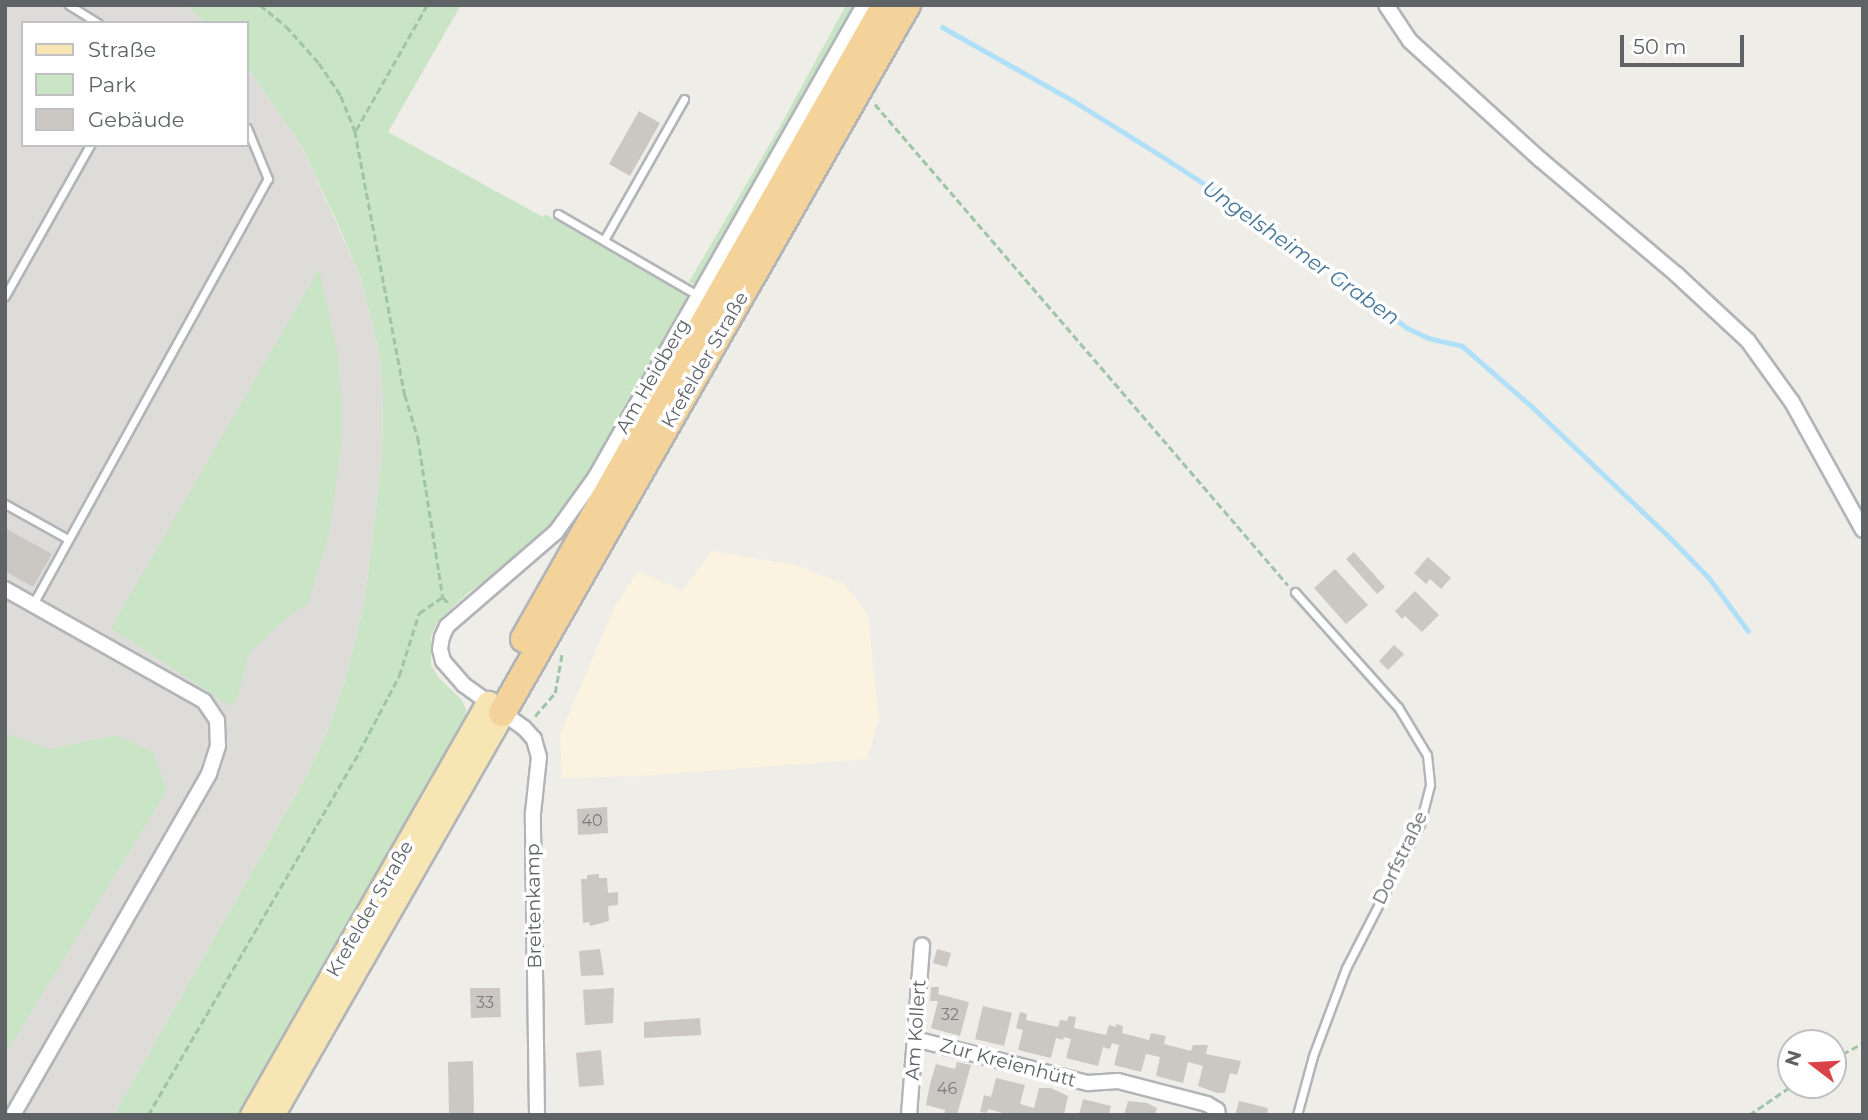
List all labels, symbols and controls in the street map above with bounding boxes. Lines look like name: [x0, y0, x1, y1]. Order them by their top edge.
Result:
legend: [21, 21, 248, 147]
scale bar: [1623, 21, 1747, 65]
text: 50 m: [1633, 34, 1687, 59]
text: Straße: [88, 37, 156, 62]
text: Park: [88, 72, 136, 97]
text: Gebäude: [88, 107, 185, 132]
water label: Ungelsheimer Graben: [1198, 175, 1404, 331]
street label: Krefelder Straße: [657, 288, 753, 432]
street label: Am Heidberg: [611, 315, 695, 437]
street label: Dorfstraße: [1368, 808, 1432, 908]
house number: 40: [581, 811, 603, 831]
street label: Krefelder Straße: [322, 837, 418, 981]
street label: Breitenkamp: [522, 843, 546, 969]
street label: Am Kollert: [901, 979, 931, 1081]
house number: 33: [476, 993, 494, 1013]
house number: 32: [941, 1005, 959, 1025]
north arrow: [1777, 1029, 1847, 1099]
street label: Zur Kreienhütt: [937, 1034, 1079, 1092]
text: N: [1780, 1048, 1807, 1069]
house number: 46: [937, 1079, 957, 1099]

